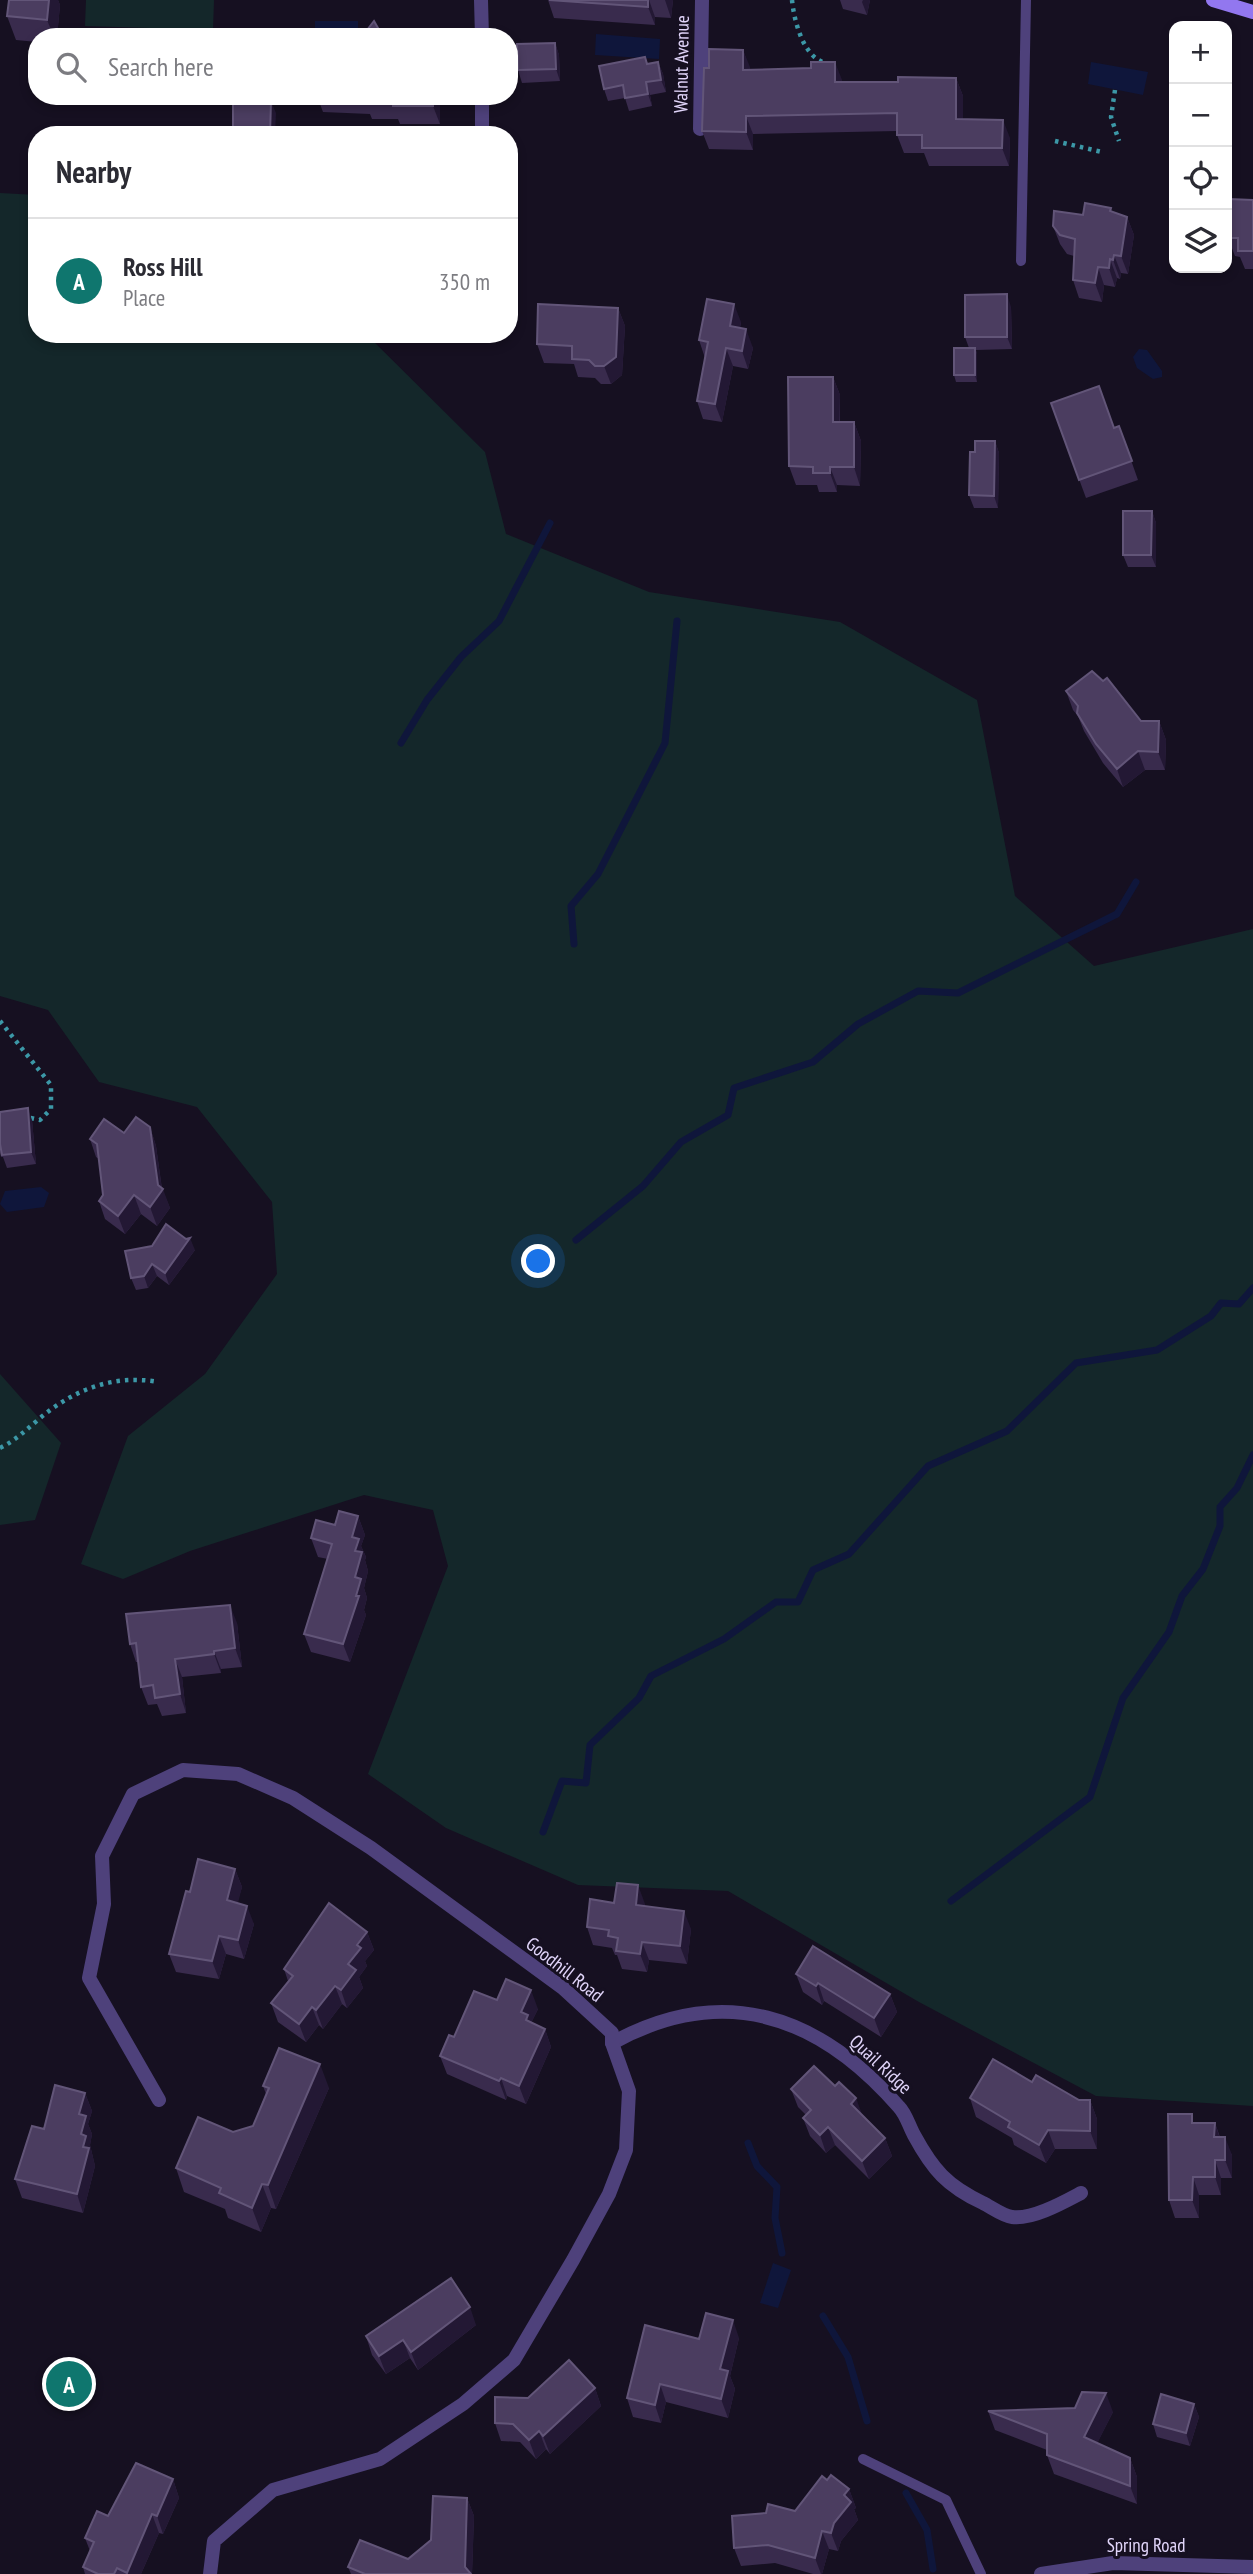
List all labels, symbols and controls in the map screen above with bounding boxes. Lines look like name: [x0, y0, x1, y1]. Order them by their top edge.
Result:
street label: Walnut Avenue: [668, 15, 694, 113]
map controls: [1169, 21, 1232, 273]
button: +: [1169, 21, 1232, 84]
search box: [28, 28, 518, 105]
icon: search: [52, 48, 90, 86]
text: Search here: [108, 50, 214, 83]
button: −: [1169, 84, 1232, 147]
button: locate: [1169, 147, 1232, 210]
text: Nearby: [56, 152, 131, 191]
button: layers: [1169, 210, 1232, 273]
text: Ross Hill: [123, 250, 202, 283]
text: A: [73, 267, 85, 296]
text: 350 m: [439, 267, 490, 296]
text: Place: [123, 283, 165, 312]
your location: [521, 1244, 555, 1278]
street label: Goodhill Road: [521, 1931, 609, 2007]
street label: Quail Ridge: [845, 2029, 917, 2099]
pin: A: [46, 2358, 92, 2410]
street label: Spring Road: [1107, 2533, 1185, 2557]

